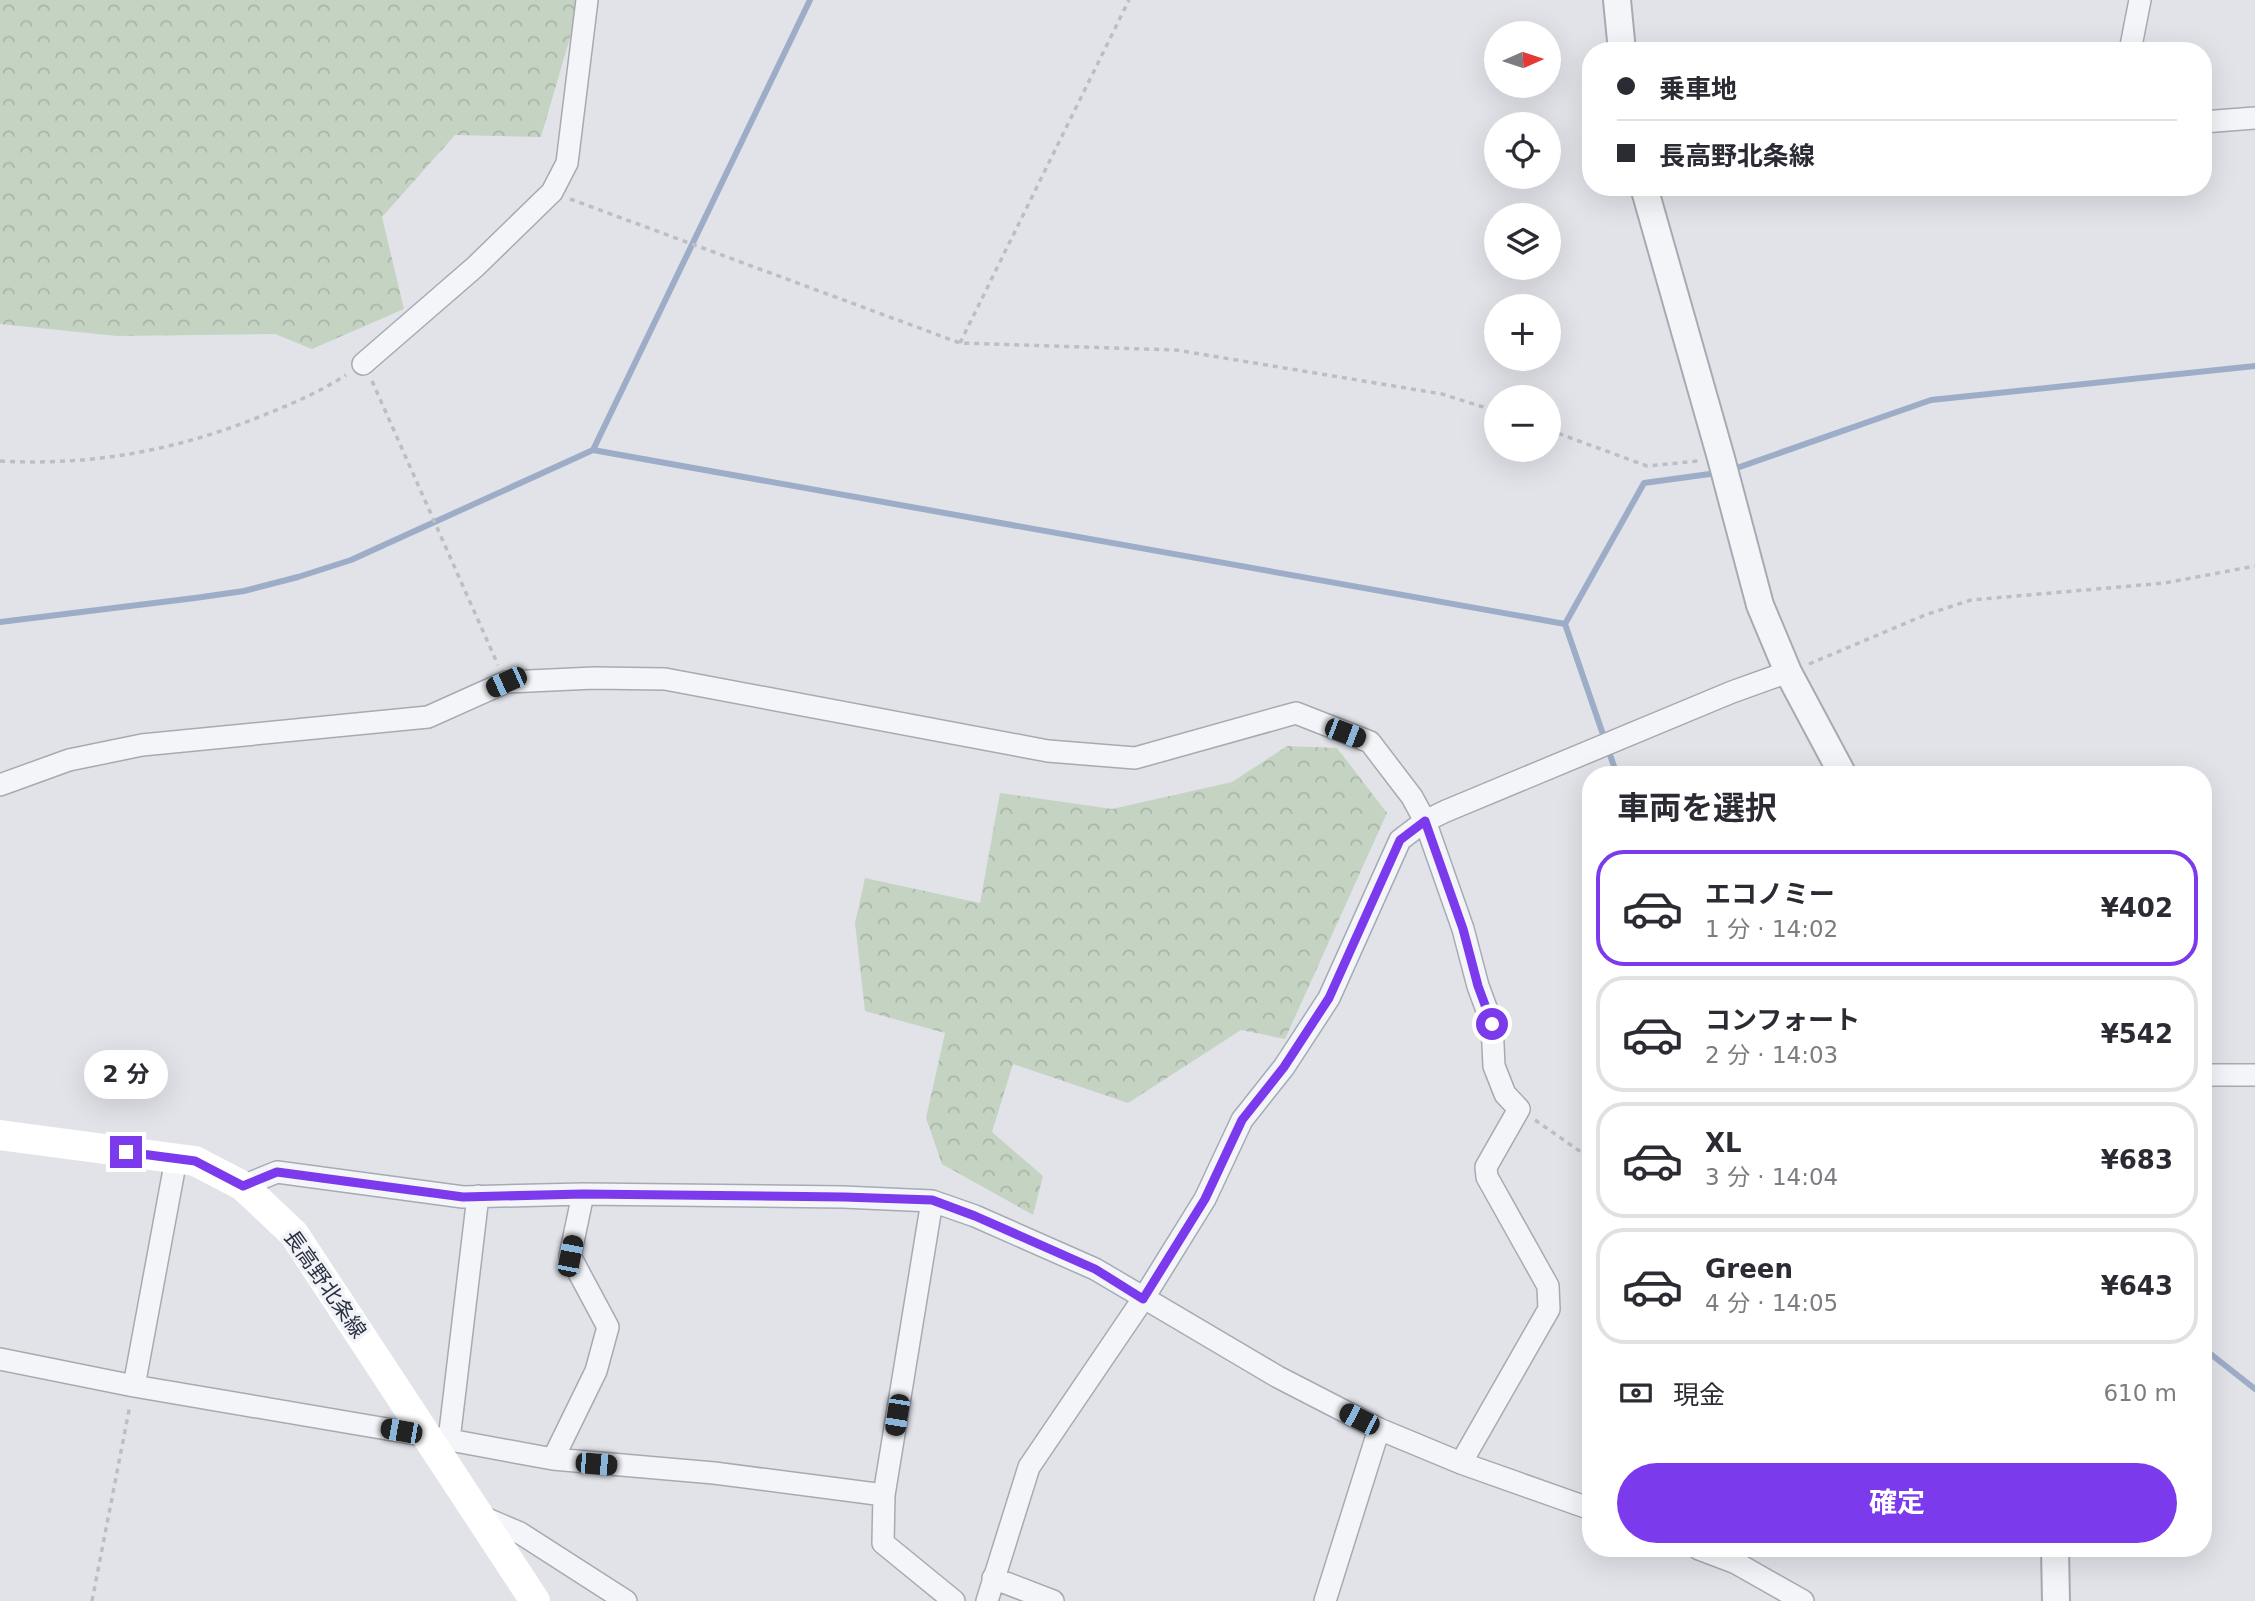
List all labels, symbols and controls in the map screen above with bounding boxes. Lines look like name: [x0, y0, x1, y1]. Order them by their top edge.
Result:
north arrow: [1484, 21, 1561, 98]
map controls: [1484, 21, 1561, 462]
text: 乗車地: [1659, 74, 1737, 104]
button: locate: [1484, 112, 1561, 189]
text: 長高野北条線: [1659, 141, 1815, 171]
button: layers: [1484, 203, 1561, 280]
button: +: [1484, 294, 1561, 371]
button: −: [1484, 385, 1561, 462]
car: [483, 664, 530, 700]
car: [1322, 716, 1369, 750]
text: 車両を選択: [1617, 789, 1777, 827]
icon: car: [1621, 877, 1684, 940]
text: エコノミー: [1705, 879, 1835, 909]
text: ¥402: [2101, 893, 2173, 923]
text: 1 分 · 14:02: [1705, 916, 1838, 942]
icon: car: [1621, 1003, 1684, 1066]
text: コンフォート: [1705, 1005, 1860, 1035]
route start: [1476, 1008, 1508, 1040]
text: ¥542: [2101, 1019, 2173, 1049]
text: 2 分 · 14:03: [1705, 1042, 1838, 1068]
callout: 2 分: [84, 1050, 168, 1100]
text: 2 分: [102, 1061, 150, 1087]
text: XL: [1705, 1128, 1742, 1158]
icon: car: [1621, 1129, 1684, 1192]
route end: [110, 1136, 142, 1168]
text: ¥683: [2101, 1145, 2173, 1175]
text: 3 分 · 14:04: [1705, 1164, 1838, 1190]
street label: 長高野北条線: [279, 1226, 371, 1342]
car: [556, 1233, 585, 1279]
text: Green: [1705, 1254, 1793, 1284]
icon: car: [1621, 1255, 1684, 1318]
text: ¥643: [2101, 1271, 2173, 1301]
text: 4 分 · 14:05: [1705, 1290, 1838, 1316]
icon: cash: [1617, 1374, 1655, 1412]
text: 現金: [1673, 1380, 1725, 1410]
text: 610 m: [2103, 1380, 2177, 1406]
car: [884, 1393, 911, 1437]
car: [1336, 1400, 1383, 1438]
car: [379, 1417, 424, 1445]
car: [575, 1452, 618, 1476]
button: 確定: [1617, 1463, 2177, 1543]

